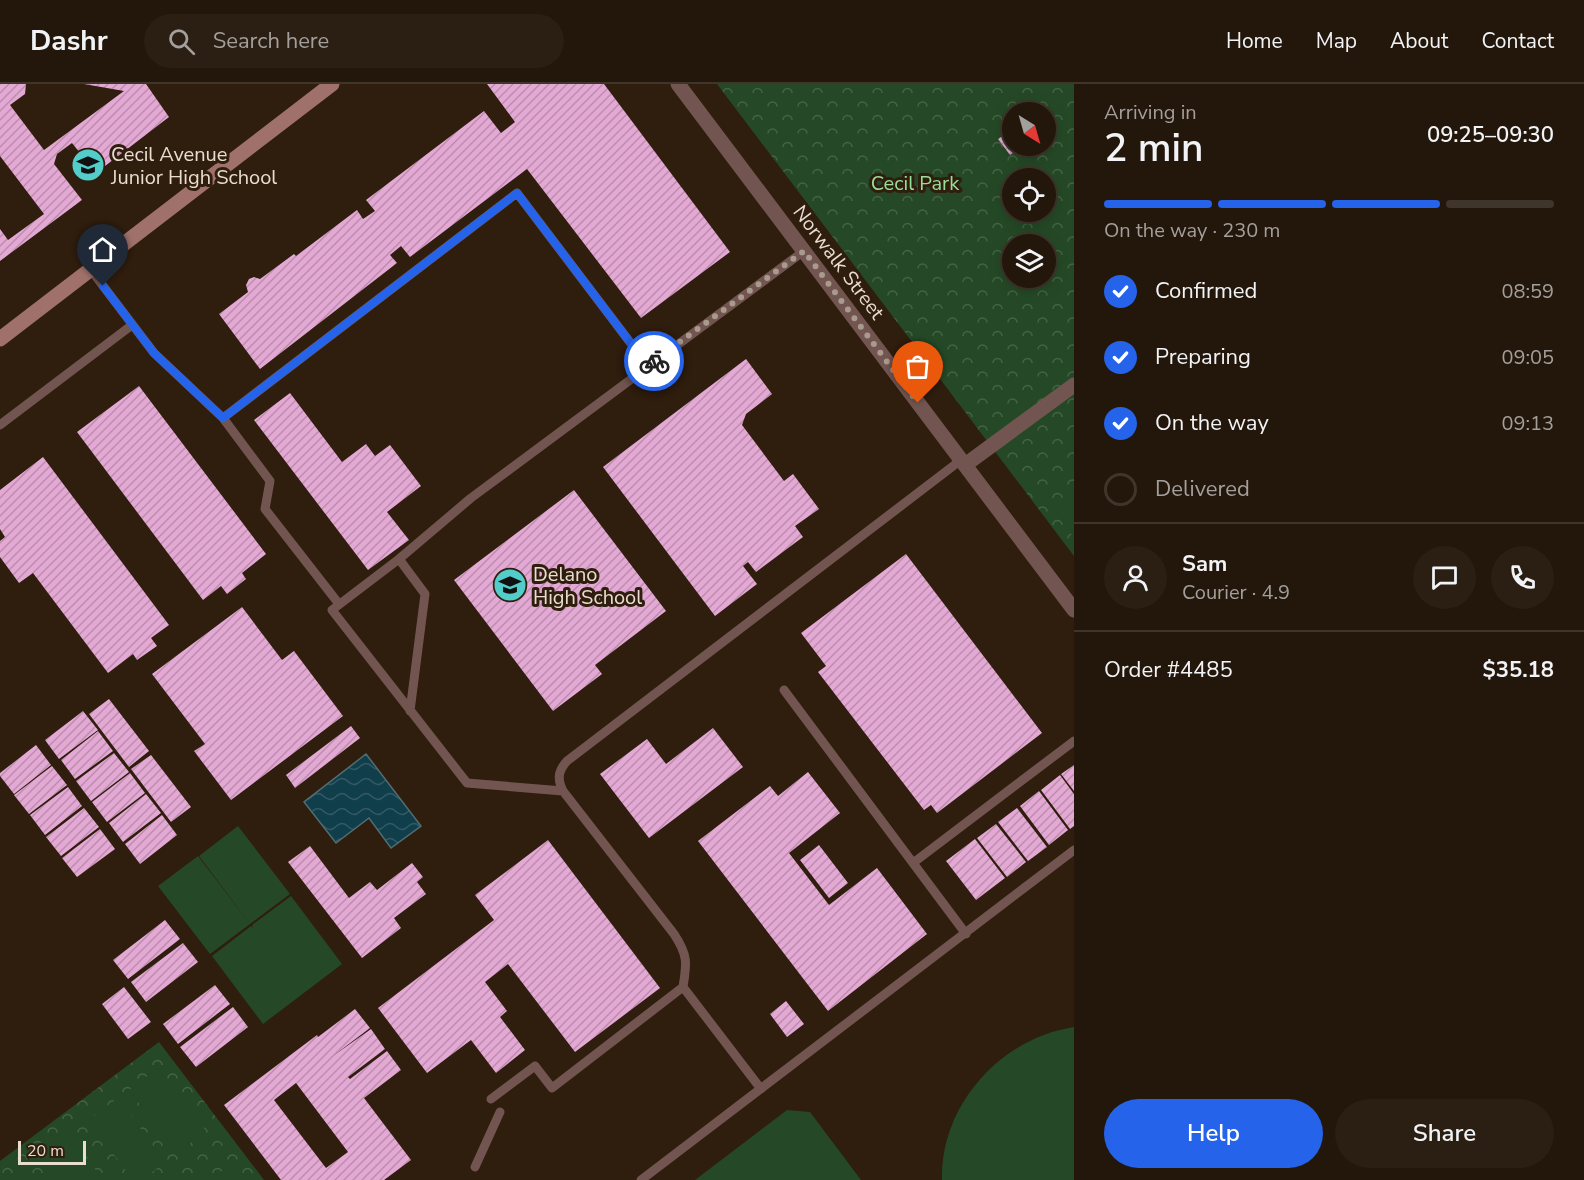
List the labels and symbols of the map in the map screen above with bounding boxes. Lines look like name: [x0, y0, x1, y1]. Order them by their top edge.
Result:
north arrow: [1002, 102, 1056, 156]
place label: Cecil Avenue Junior High School: [110, 141, 277, 191]
school or university icon: Cecil Avenue Junior High School: [70, 147, 106, 183]
park label: Cecil Park: [871, 170, 960, 197]
street label: Norwalk Street: [787, 200, 891, 326]
pin: [77, 224, 128, 286]
courier: [624, 331, 684, 391]
pin: [892, 341, 943, 403]
place label: Delano High School: [533, 561, 642, 611]
school or university icon: Delano High School: [492, 567, 528, 603]
scale bar: [18, 1138, 86, 1166]

